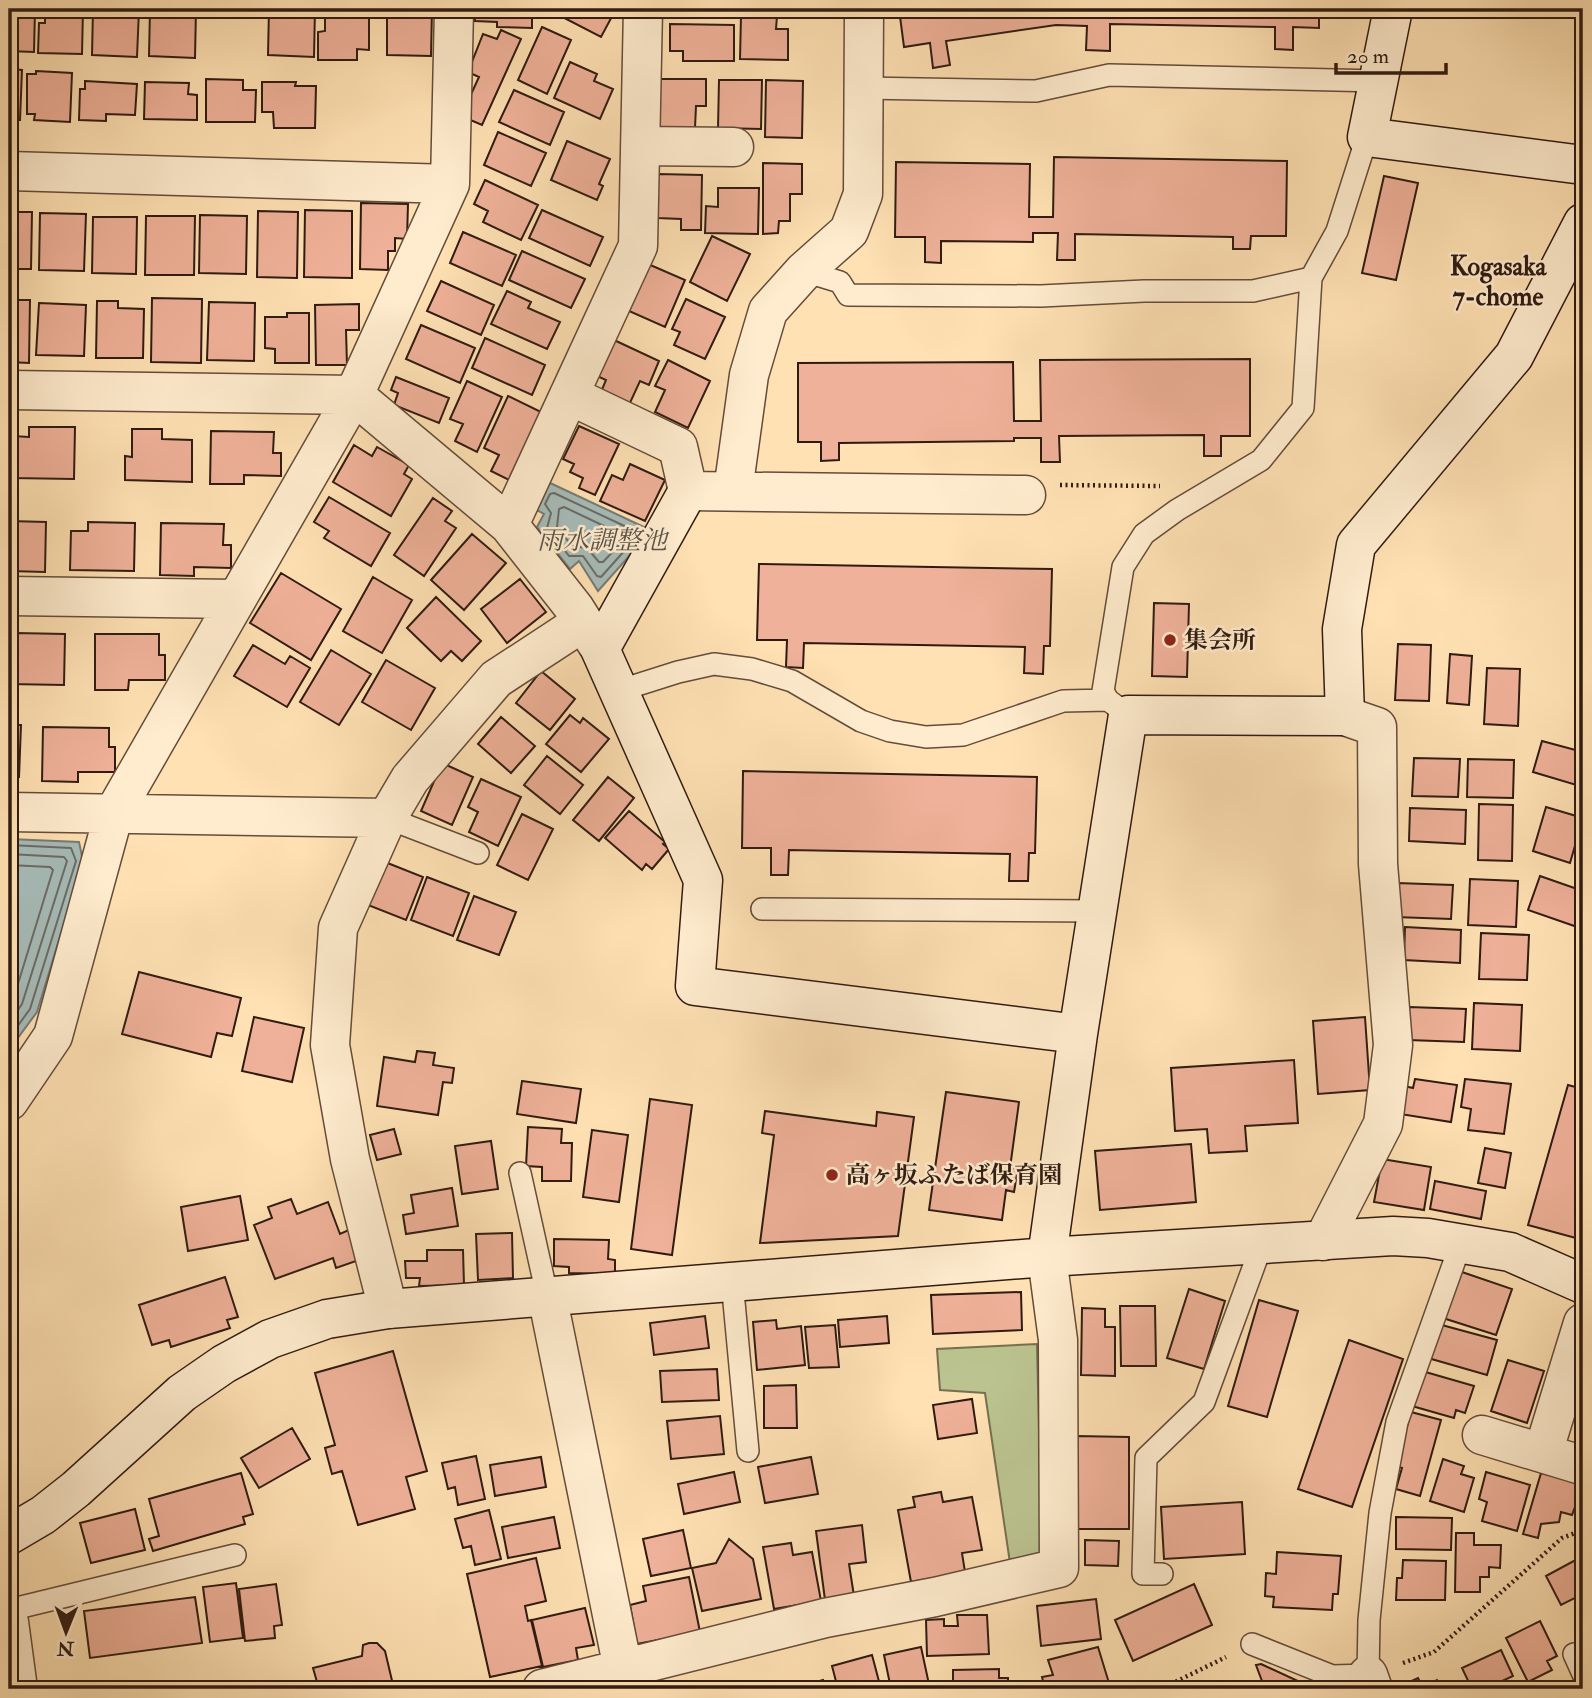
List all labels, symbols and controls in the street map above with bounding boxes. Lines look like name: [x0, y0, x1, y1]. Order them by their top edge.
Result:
scale bar: [1336, 32, 1447, 76]
text: 20 m: [1347, 43, 1389, 70]
district label: Kogasaka 7-chome: [1450, 251, 1547, 313]
water label: 雨水調整池: [537, 525, 670, 557]
place label: 集会所: [1184, 625, 1256, 656]
marker: 集会所: [1162, 632, 1178, 648]
place label: 高ヶ坂ふたば保育園: [846, 1160, 1062, 1191]
marker: 高ヶ坂ふたば保育園: [824, 1167, 840, 1183]
north arrow: [32, 1596, 102, 1666]
text: N: [56, 1636, 75, 1660]

